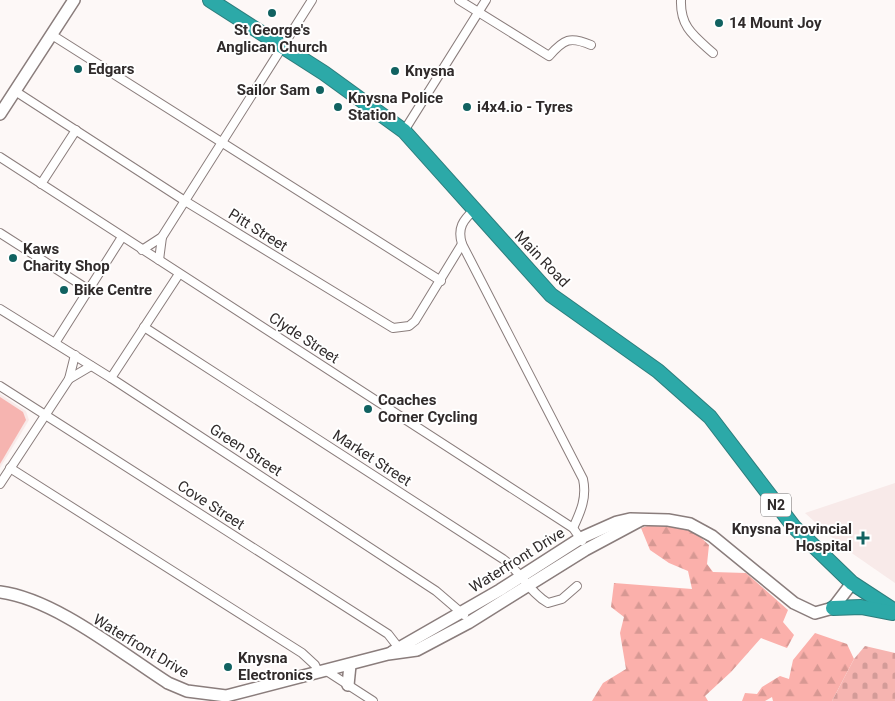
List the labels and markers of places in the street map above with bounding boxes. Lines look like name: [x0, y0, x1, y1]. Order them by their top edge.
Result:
marker: St George's Anglican Church: [266, 7, 278, 19]
place label: 14 Mount Joy: [729, 14, 822, 32]
marker: 14 Mount Joy: [713, 17, 725, 29]
place label: St George's Anglican Church: [217, 21, 327, 56]
place label: Edgars: [88, 60, 135, 78]
place label: Knysna: [405, 62, 455, 80]
marker: Edgars: [72, 63, 84, 75]
marker: Knysna: [389, 65, 401, 77]
place label: Sailor Sam: [237, 81, 310, 99]
marker: Sailor Sam: [314, 84, 326, 96]
place label: Knysna Police Station: [348, 89, 443, 124]
place label: i4x4.io - Tyres: [477, 98, 573, 116]
marker: Knysna Police Station: [332, 101, 344, 113]
marker: i4x4.io - Tyres: [461, 101, 473, 113]
place label: Kaws Charity Shop: [23, 240, 110, 275]
marker: Kaws Charity Shop: [7, 252, 19, 264]
place label: Bike Centre: [74, 281, 152, 299]
marker: Bike Centre: [58, 284, 70, 296]
place label: Coaches Corner Cycling: [378, 391, 478, 426]
marker: Coaches Corner Cycling: [362, 403, 374, 415]
place label: Knysna Provincial Hospital: [732, 520, 852, 555]
marker: Knysna Provincial Hospital: [856, 531, 870, 545]
place label: Knysna Electronics: [238, 649, 313, 684]
marker: Knysna Electronics: [222, 661, 234, 673]

